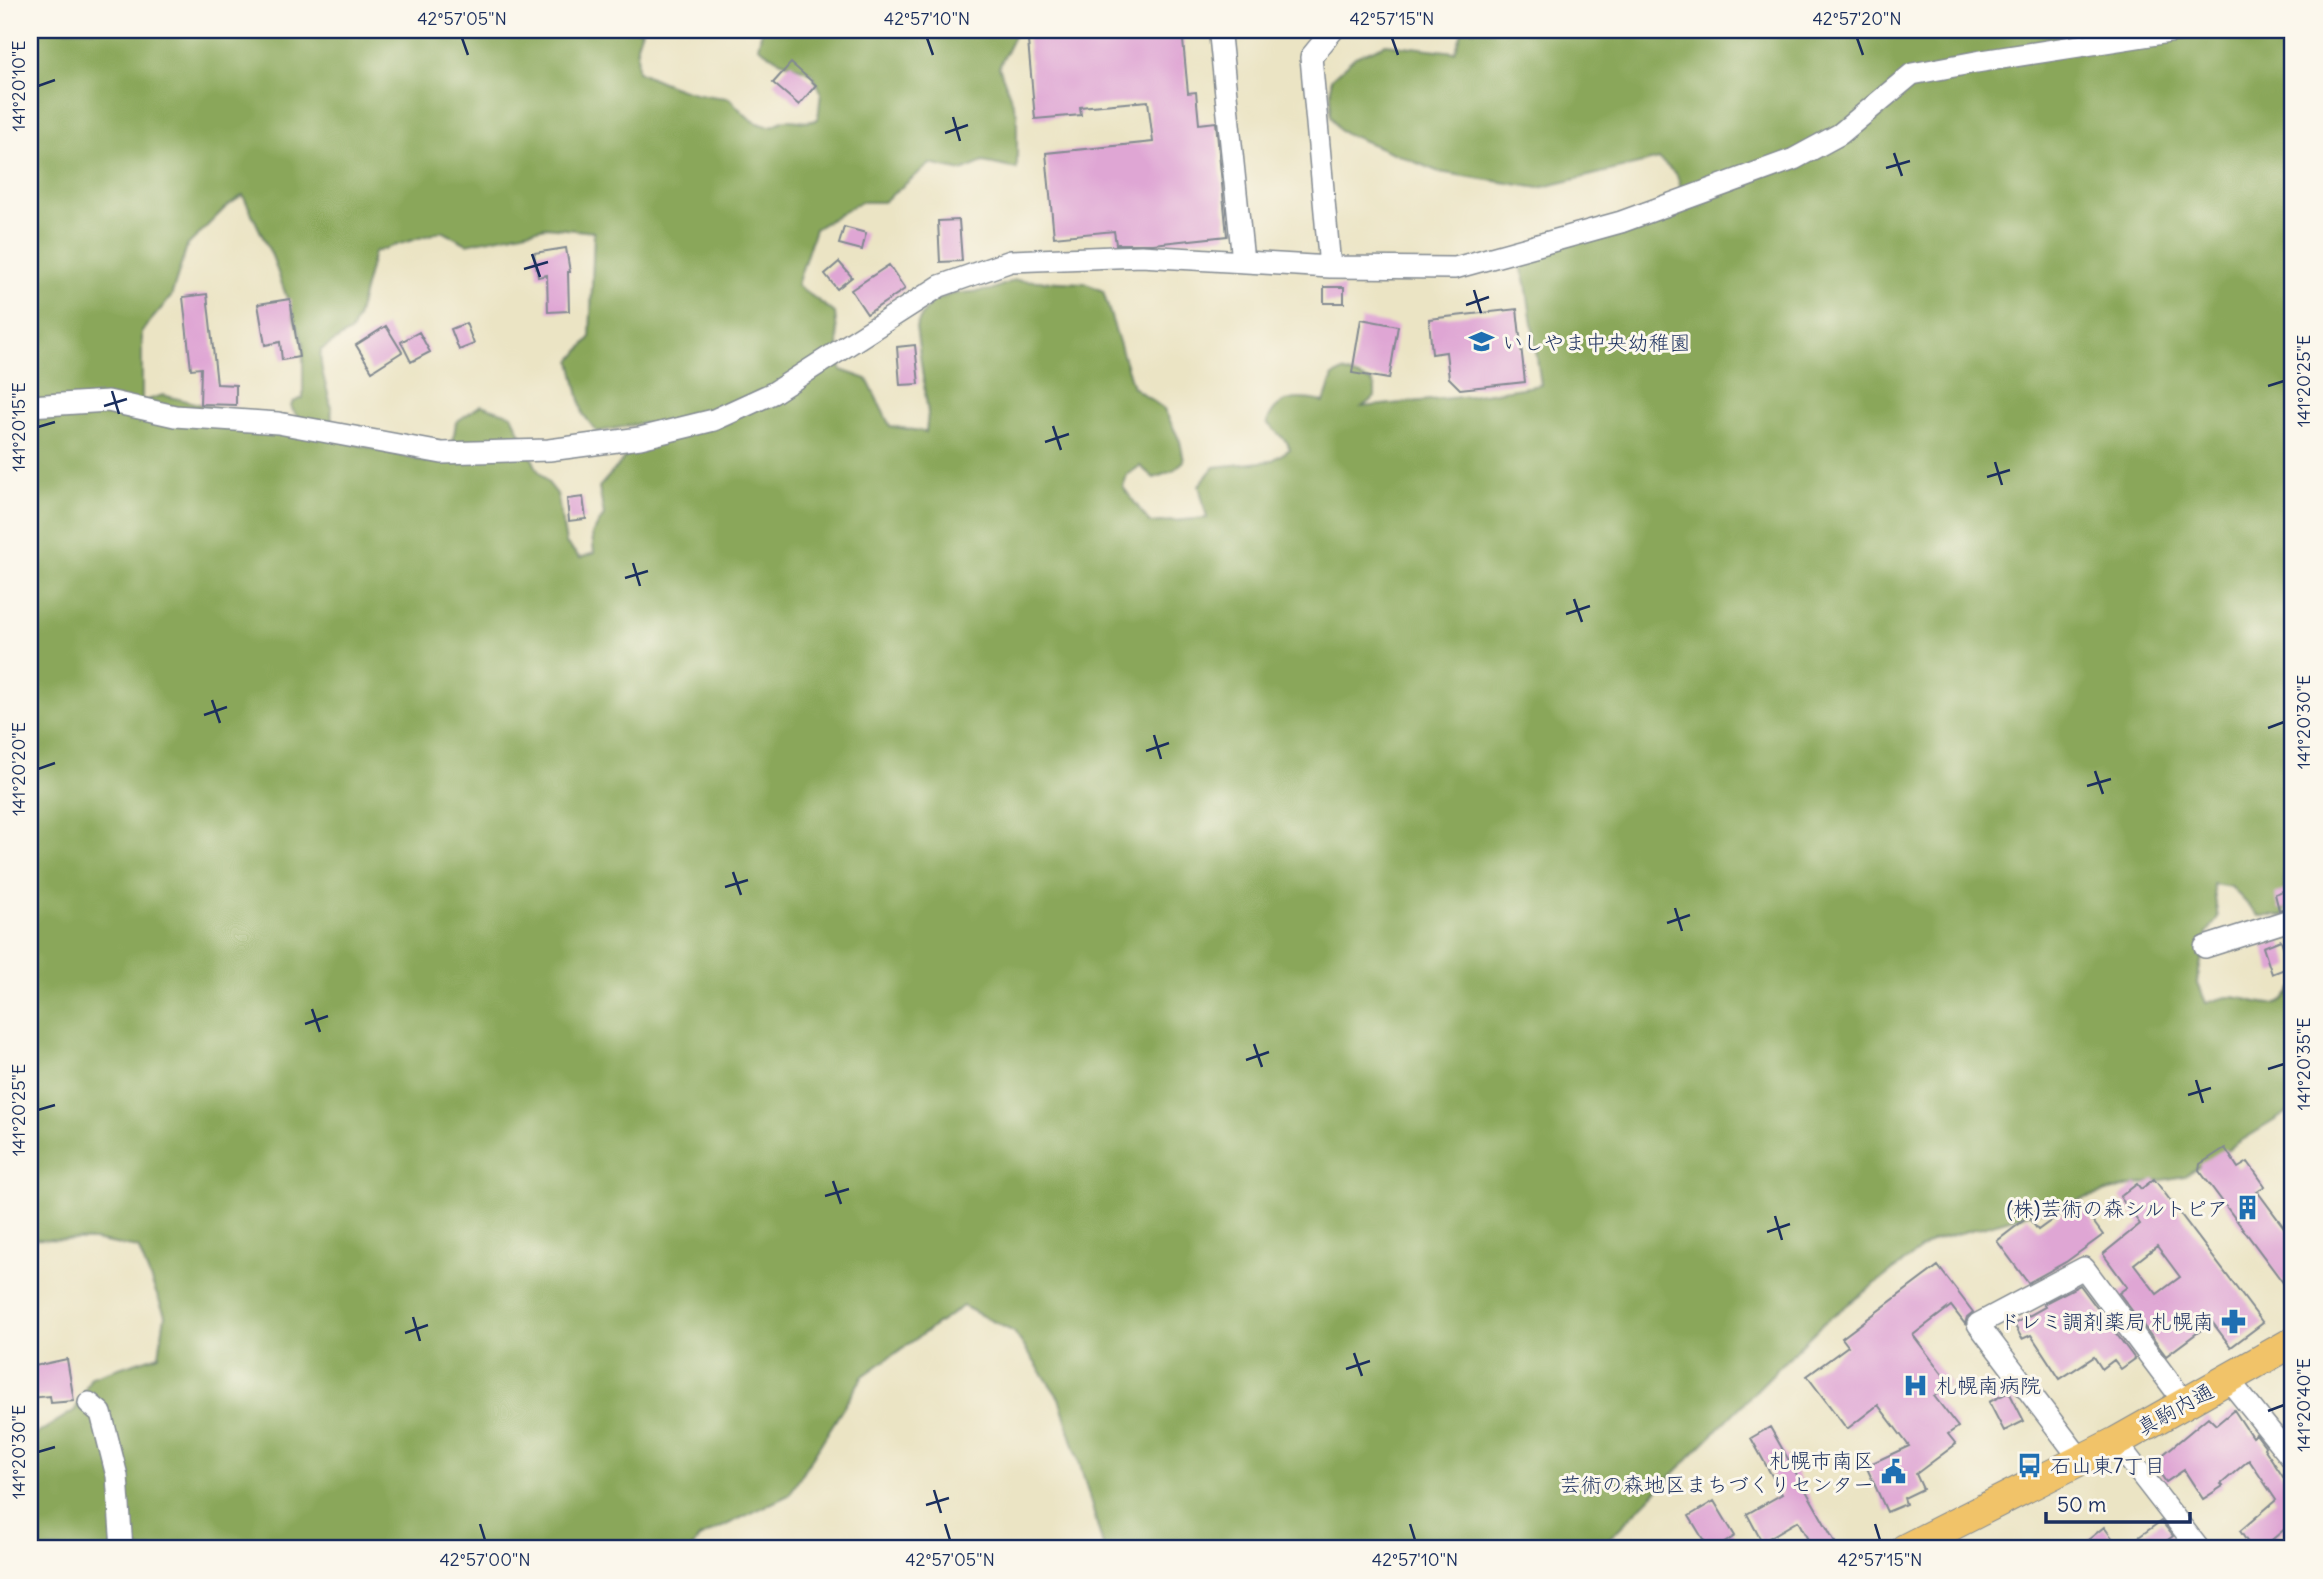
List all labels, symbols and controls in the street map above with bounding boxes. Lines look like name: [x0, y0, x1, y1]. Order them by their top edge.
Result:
text: 42°57'05"N: [417, 7, 507, 30]
text: 42°57'10"N: [884, 7, 970, 30]
text: 42°57'15"N: [1350, 7, 1434, 30]
text: 42°57'20"N: [1812, 7, 1902, 30]
text: 141°20'10"E: [7, 40, 30, 132]
school or university icon: いしやま中央幼稚園: [1468, 328, 1496, 356]
place label: いしやま中央幼稚園: [1502, 329, 1691, 356]
text: 141°20'25"E: [2292, 335, 2315, 427]
text: 141°20'15"E: [7, 382, 30, 472]
text: 141°20'30"E: [2292, 675, 2315, 769]
text: 141°20'20"E: [7, 722, 30, 816]
text: 141°20'35"E: [2292, 1018, 2315, 1110]
text: 141°20'25"E: [7, 1064, 30, 1156]
building icon: (株)芸術の森シルトピア: [2234, 1194, 2262, 1222]
place label: (株)芸術の森シルトピア: [2007, 1195, 2228, 1222]
pharmacy icon: ドレミ調剤薬局 札幌南: [2220, 1307, 2248, 1335]
place label: ドレミ調剤薬局 札幌南: [1999, 1308, 2214, 1335]
text: 141°20'40"E: [2292, 1358, 2315, 1452]
hospital icon: 札幌南病院: [1902, 1371, 1930, 1399]
place label: 札幌南病院: [1936, 1372, 2041, 1399]
street label: 真駒内通: [2132, 1377, 2218, 1441]
text: 141°20'30"E: [7, 1405, 30, 1499]
place label: 札幌市南区 芸術の森地区まちづくりセンター: [1560, 1447, 1874, 1498]
bus stop icon: 石山東7丁目: [2016, 1451, 2044, 1479]
place label: 石山東7丁目: [2050, 1452, 2165, 1479]
public building icon: 札幌市南区 芸術の森地区まちづくりセンター: [1880, 1458, 1908, 1486]
scale bar: [2046, 1481, 2190, 1525]
text: 50 m: [2057, 1491, 2106, 1518]
text: 42°57'00"N: [439, 1548, 531, 1571]
text: 42°57'05"N: [905, 1548, 995, 1571]
text: 42°57'10"N: [1372, 1548, 1458, 1571]
text: 42°57'15"N: [1838, 1548, 1922, 1571]

